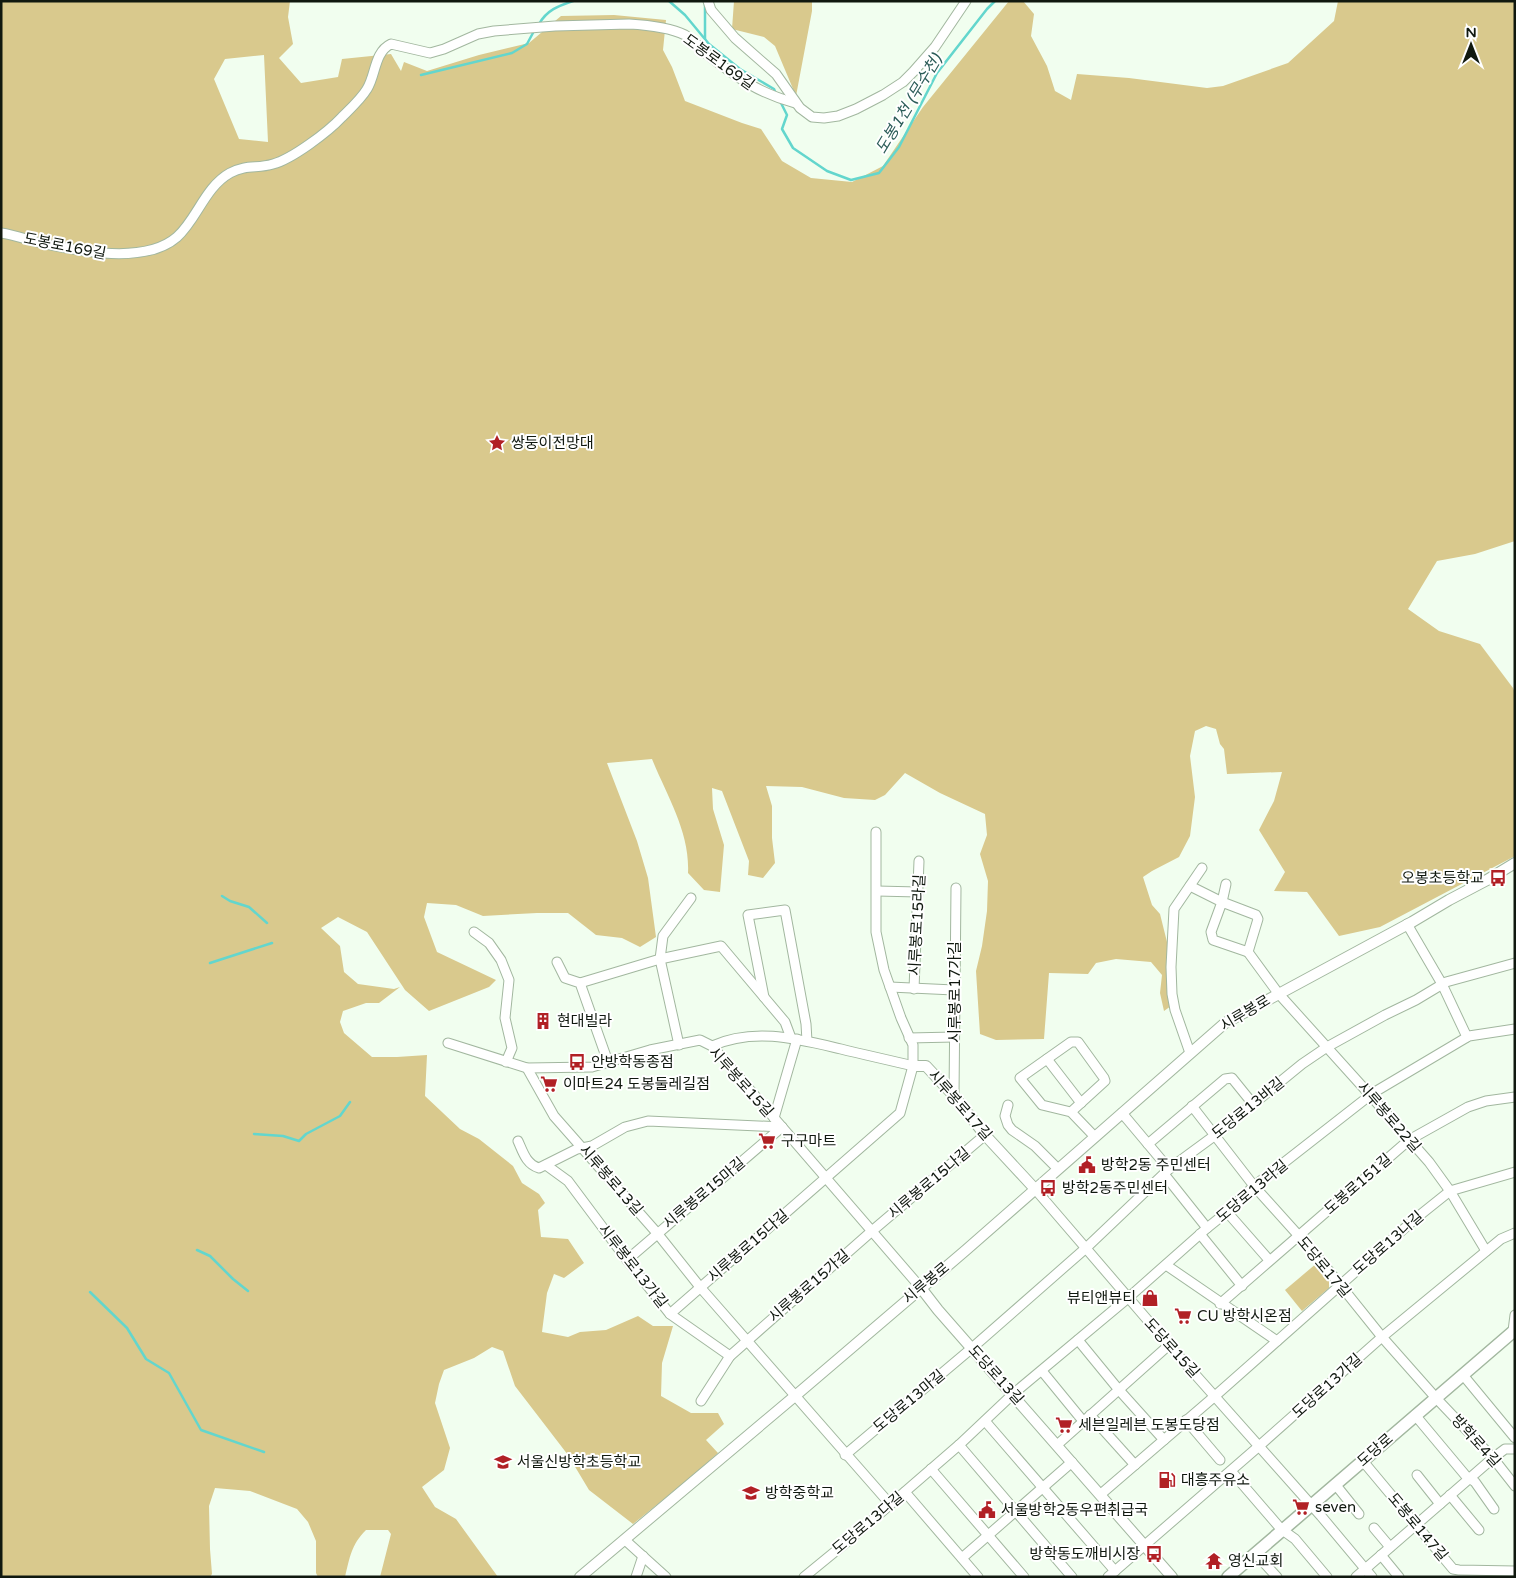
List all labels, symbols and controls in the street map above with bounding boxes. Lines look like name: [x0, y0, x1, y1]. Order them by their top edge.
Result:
north arrow: [1446, 20, 1496, 70]
text: N: [1465, 24, 1477, 41]
street label: 도봉로169길: [680, 30, 758, 94]
water label: 도봉1천 (무수천): [871, 50, 947, 157]
street label: 도봉로169길: [22, 229, 108, 263]
place icon: 쌍둥이전망대: [487, 433, 507, 453]
place label: 쌍둥이전망대: [511, 434, 594, 452]
bus stop icon: 오봉초등학교: [1488, 868, 1508, 888]
place label: 오봉초등학교: [1401, 869, 1484, 887]
street label: 시루봉로15라길: [905, 874, 929, 976]
street label: 시루봉로17가길: [946, 941, 964, 1043]
street label: 시루봉로: [1217, 991, 1273, 1035]
building icon: 현대빌라: [533, 1011, 553, 1031]
place label: 현대빌라: [557, 1012, 612, 1030]
street label: 시루봉로15길: [705, 1043, 777, 1121]
bus stop icon: 안방학동종점: [567, 1052, 587, 1072]
place label: 안방학동종점: [591, 1053, 674, 1071]
street label: 시루봉로17길: [924, 1066, 996, 1144]
street label: 도당로13바길: [1208, 1073, 1288, 1143]
supermarket icon: 이마트24 도봉둘레길점: [539, 1074, 559, 1094]
place label: 이마트24 도봉둘레길점: [563, 1075, 710, 1093]
street label: 시루봉로22길: [1353, 1078, 1425, 1156]
supermarket icon: 구구마트: [757, 1131, 777, 1151]
place label: 구구마트: [781, 1132, 836, 1150]
street label: 시루봉로13길: [575, 1141, 647, 1219]
street label: 시루봉로15나길: [884, 1143, 974, 1223]
street label: 도봉로151길: [1321, 1150, 1395, 1218]
street label: 시루봉로15마길: [659, 1153, 749, 1233]
public building icon: 방학2동 주민센터: [1077, 1155, 1097, 1175]
place label: 방학2동 주민센터: [1101, 1156, 1211, 1174]
street label: 도당로13라길: [1213, 1156, 1291, 1226]
bus stop icon: 방학2동주민센터: [1038, 1178, 1058, 1198]
place label: 방학2동주민센터: [1062, 1179, 1168, 1197]
street label: 시루봉로15다길: [704, 1206, 792, 1286]
street label: 도당로13나길: [1349, 1207, 1427, 1279]
street label: 시루봉로13가길: [595, 1220, 671, 1312]
street label: 도당로17길: [1293, 1233, 1355, 1301]
street label: 시루봉로15가길: [765, 1246, 853, 1326]
street label: 시루봉로: [899, 1258, 953, 1308]
shop icon: 뷰티앤뷰티: [1140, 1288, 1160, 1308]
place label: 뷰티앤뷰티: [1067, 1289, 1136, 1307]
supermarket icon: CU 방학시온점: [1173, 1306, 1193, 1326]
place label: CU 방학시온점: [1197, 1307, 1292, 1325]
street label: 도당로15길: [1141, 1314, 1203, 1382]
street label: 도당로13길: [965, 1341, 1027, 1409]
street label: 도당로13가길: [1288, 1350, 1366, 1422]
street label: 도당로13마길: [870, 1366, 948, 1436]
street label: 방학로4길: [1448, 1411, 1504, 1471]
supermarket icon: 세븐일레븐 도봉도당점: [1054, 1415, 1074, 1435]
place label: 세븐일레븐 도봉도당점: [1078, 1416, 1220, 1434]
street label: 도당로: [1353, 1430, 1397, 1470]
school or university icon: 서울신방학초등학교: [493, 1452, 513, 1472]
place label: 서울신방학초등학교: [517, 1453, 641, 1471]
fuel station icon: 대흥주유소: [1157, 1470, 1177, 1490]
place label: 대흥주유소: [1181, 1471, 1250, 1489]
school or university icon: 방학중학교: [741, 1483, 761, 1503]
place label: 방학중학교: [765, 1484, 834, 1502]
street label: 도당로13다길: [829, 1488, 907, 1558]
street label: 도봉로147길: [1384, 1489, 1452, 1565]
supermarket icon: seven: [1291, 1497, 1311, 1517]
place label: seven: [1315, 1498, 1356, 1516]
public building icon: 서울방학2동우편취급국: [977, 1500, 997, 1520]
place label: 서울방학2동우편취급국: [1001, 1501, 1148, 1519]
bus stop icon: 방학동도깨비시장: [1144, 1544, 1164, 1564]
place label: 방학동도깨비시장: [1030, 1545, 1140, 1563]
temple icon: 영신교회: [1204, 1551, 1224, 1571]
place label: 영신교회: [1228, 1552, 1283, 1570]

